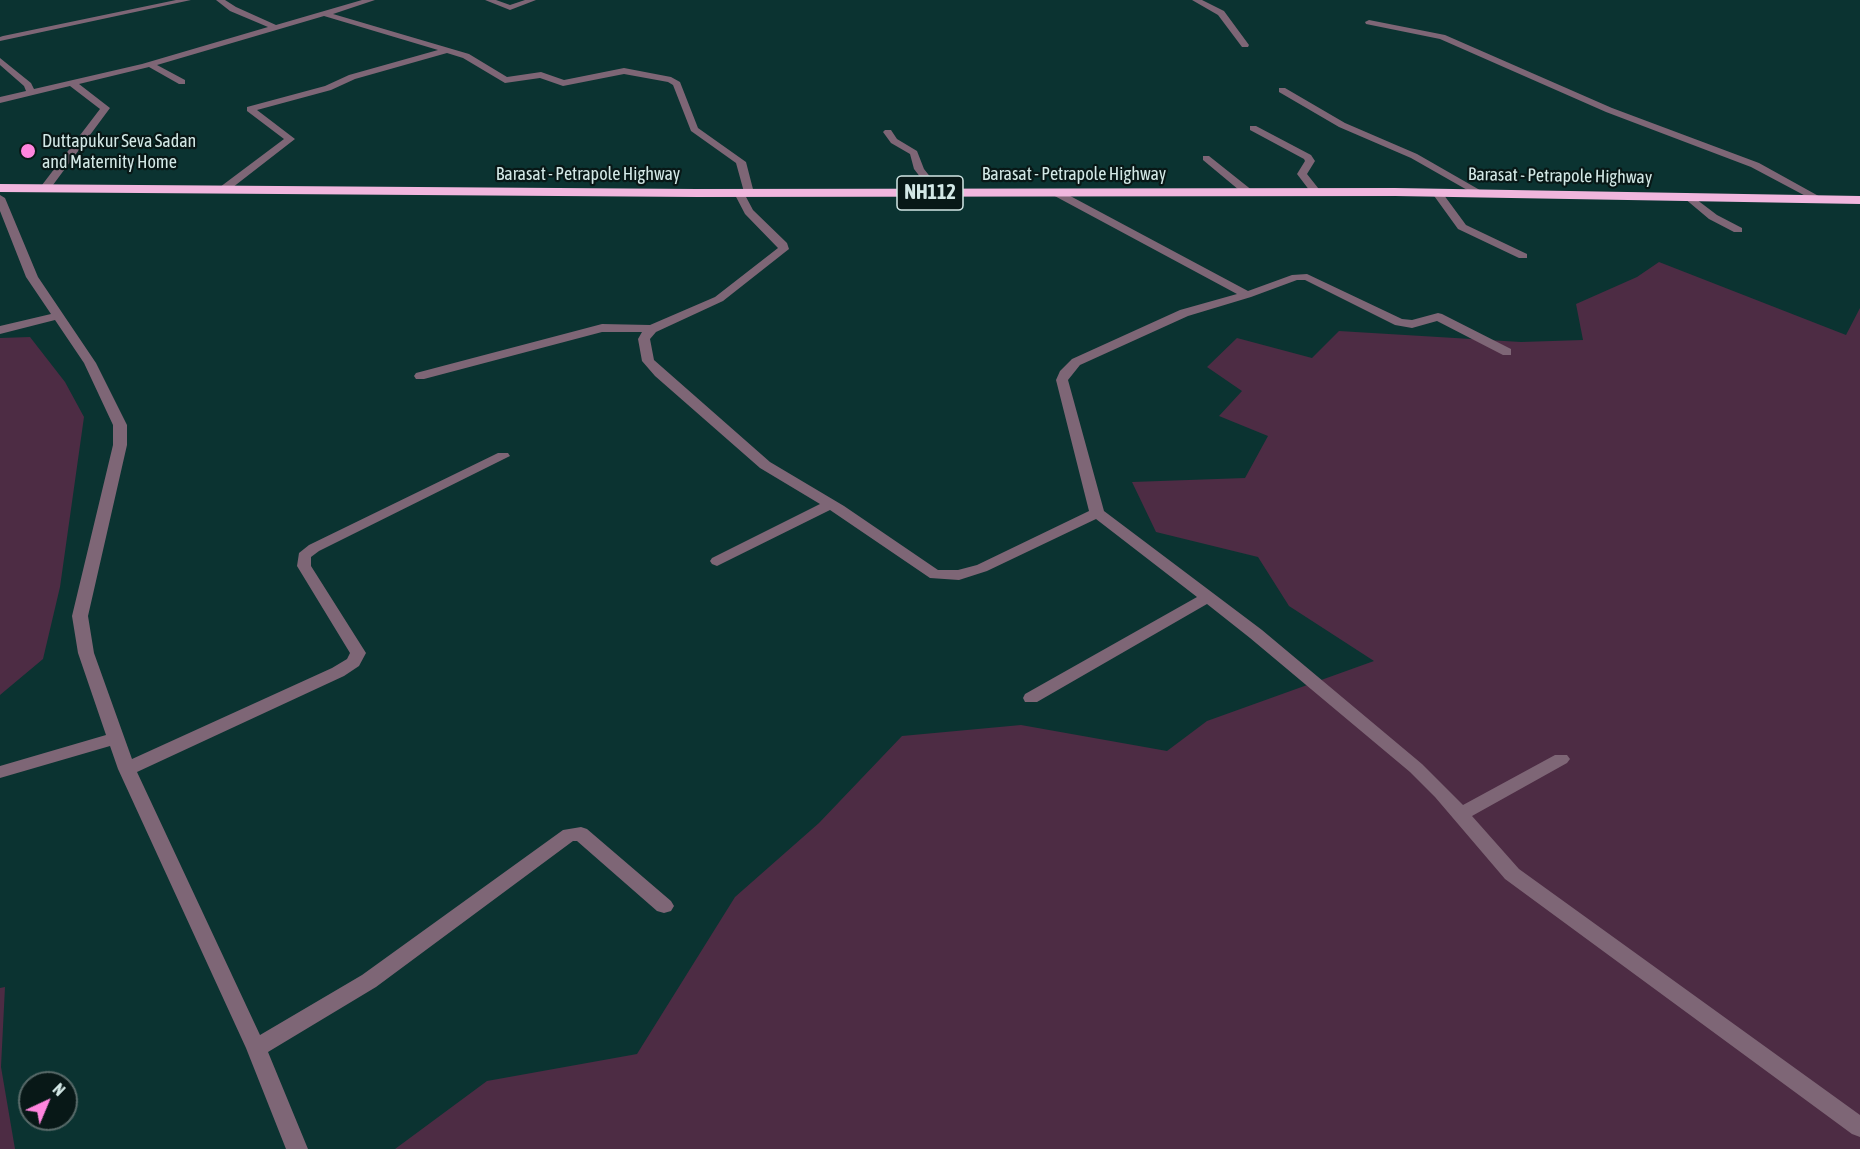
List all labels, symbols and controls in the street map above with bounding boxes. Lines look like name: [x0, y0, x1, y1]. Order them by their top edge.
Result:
place label: Duttapukur Seva Sadan and Maternity Home: [42, 130, 196, 172]
marker: Duttapukur Seva Sadan and Maternity Home: [19, 142, 37, 160]
street label: Barasat - Petrapole Highway: [496, 163, 680, 185]
street label: Barasat - Petrapole Highway: [982, 163, 1166, 185]
street label: Barasat - Petrapole Highway: [1468, 164, 1652, 188]
road number: NH112: [897, 176, 963, 210]
north arrow: [18, 1071, 78, 1131]
text: N: [49, 1080, 69, 1099]

